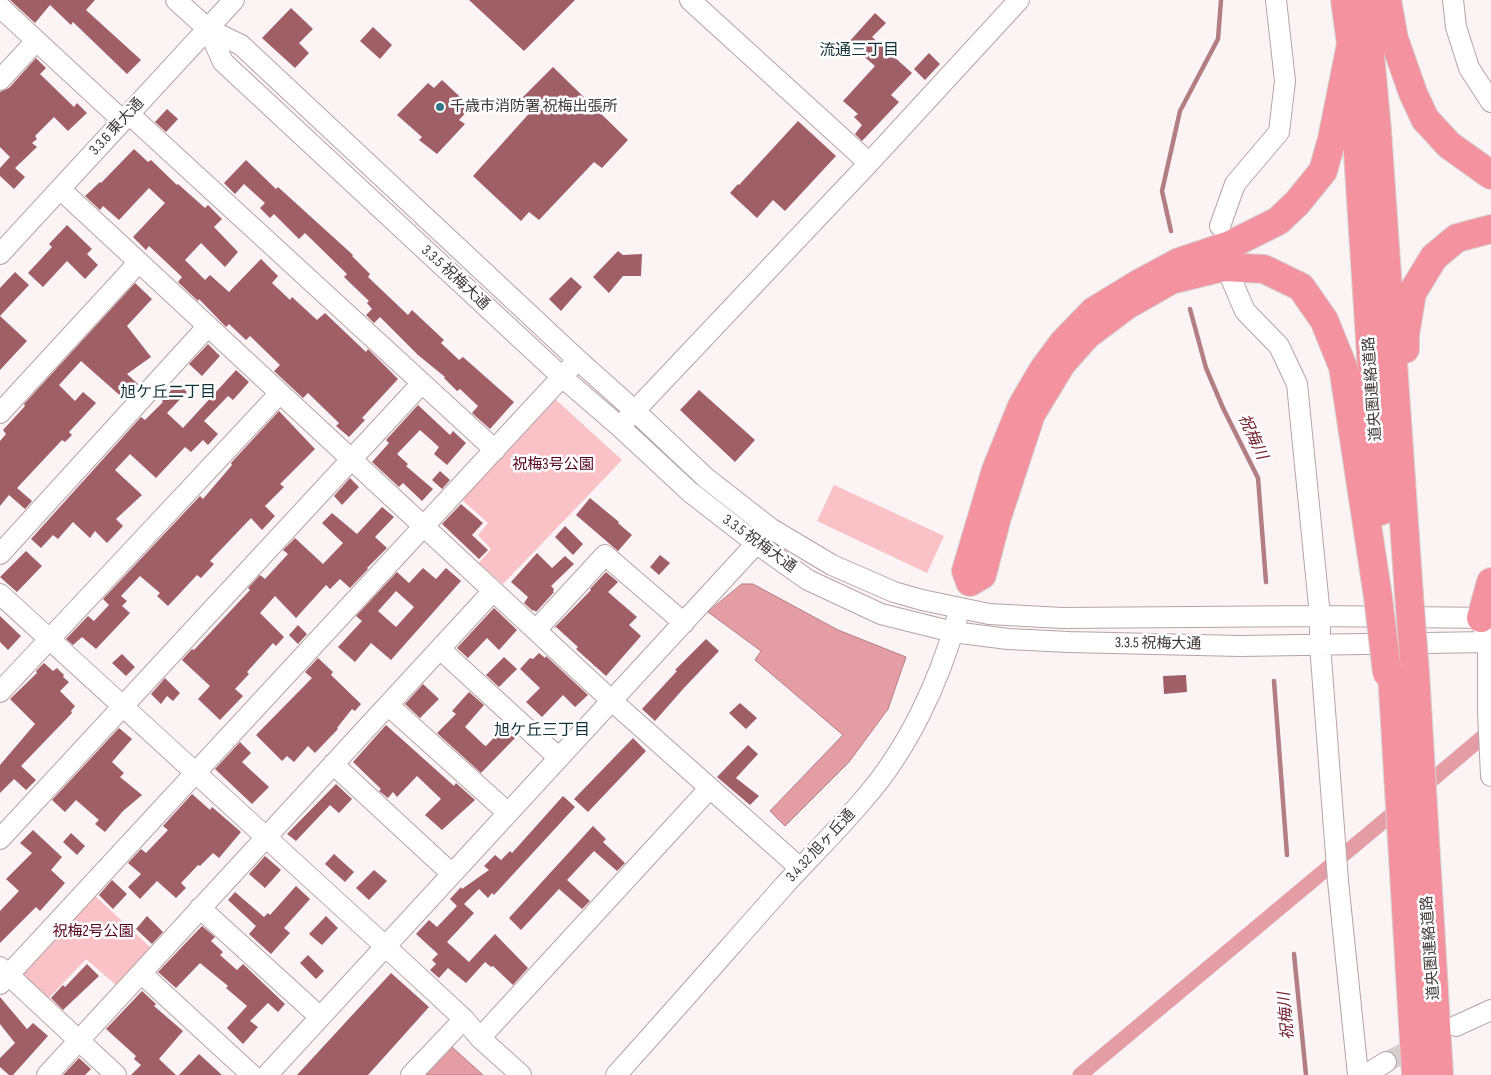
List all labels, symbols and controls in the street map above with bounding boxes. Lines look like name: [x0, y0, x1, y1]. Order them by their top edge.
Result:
district label: 流通三丁目: [819, 41, 899, 61]
street label: 3.3.6 東大通: [86, 95, 148, 159]
place label: 千歳市消防署 祝梅出張所: [450, 98, 617, 116]
marker: 千歳市消防署 祝梅出張所: [434, 101, 446, 113]
street label: 3.3.5 祝梅大通: [417, 242, 493, 314]
street label: 道央圏連絡道路: [1360, 336, 1386, 442]
district label: 旭ケ丘二丁目: [120, 383, 216, 403]
water label: 祝梅川: [1233, 411, 1271, 463]
park label: 祝梅3号公園: [512, 456, 594, 474]
street label: 3.3.5 祝梅大通: [719, 511, 799, 577]
street label: 3.3.5 祝梅大通: [1115, 634, 1201, 654]
district label: 旭ケ丘三丁目: [494, 721, 590, 741]
street label: 3.4.32 旭ヶ丘通: [783, 806, 859, 886]
street label: 道央圏連絡道路: [1418, 895, 1444, 1001]
park label: 祝梅2号公園: [52, 923, 134, 941]
water label: 祝梅川: [1275, 991, 1299, 1041]

